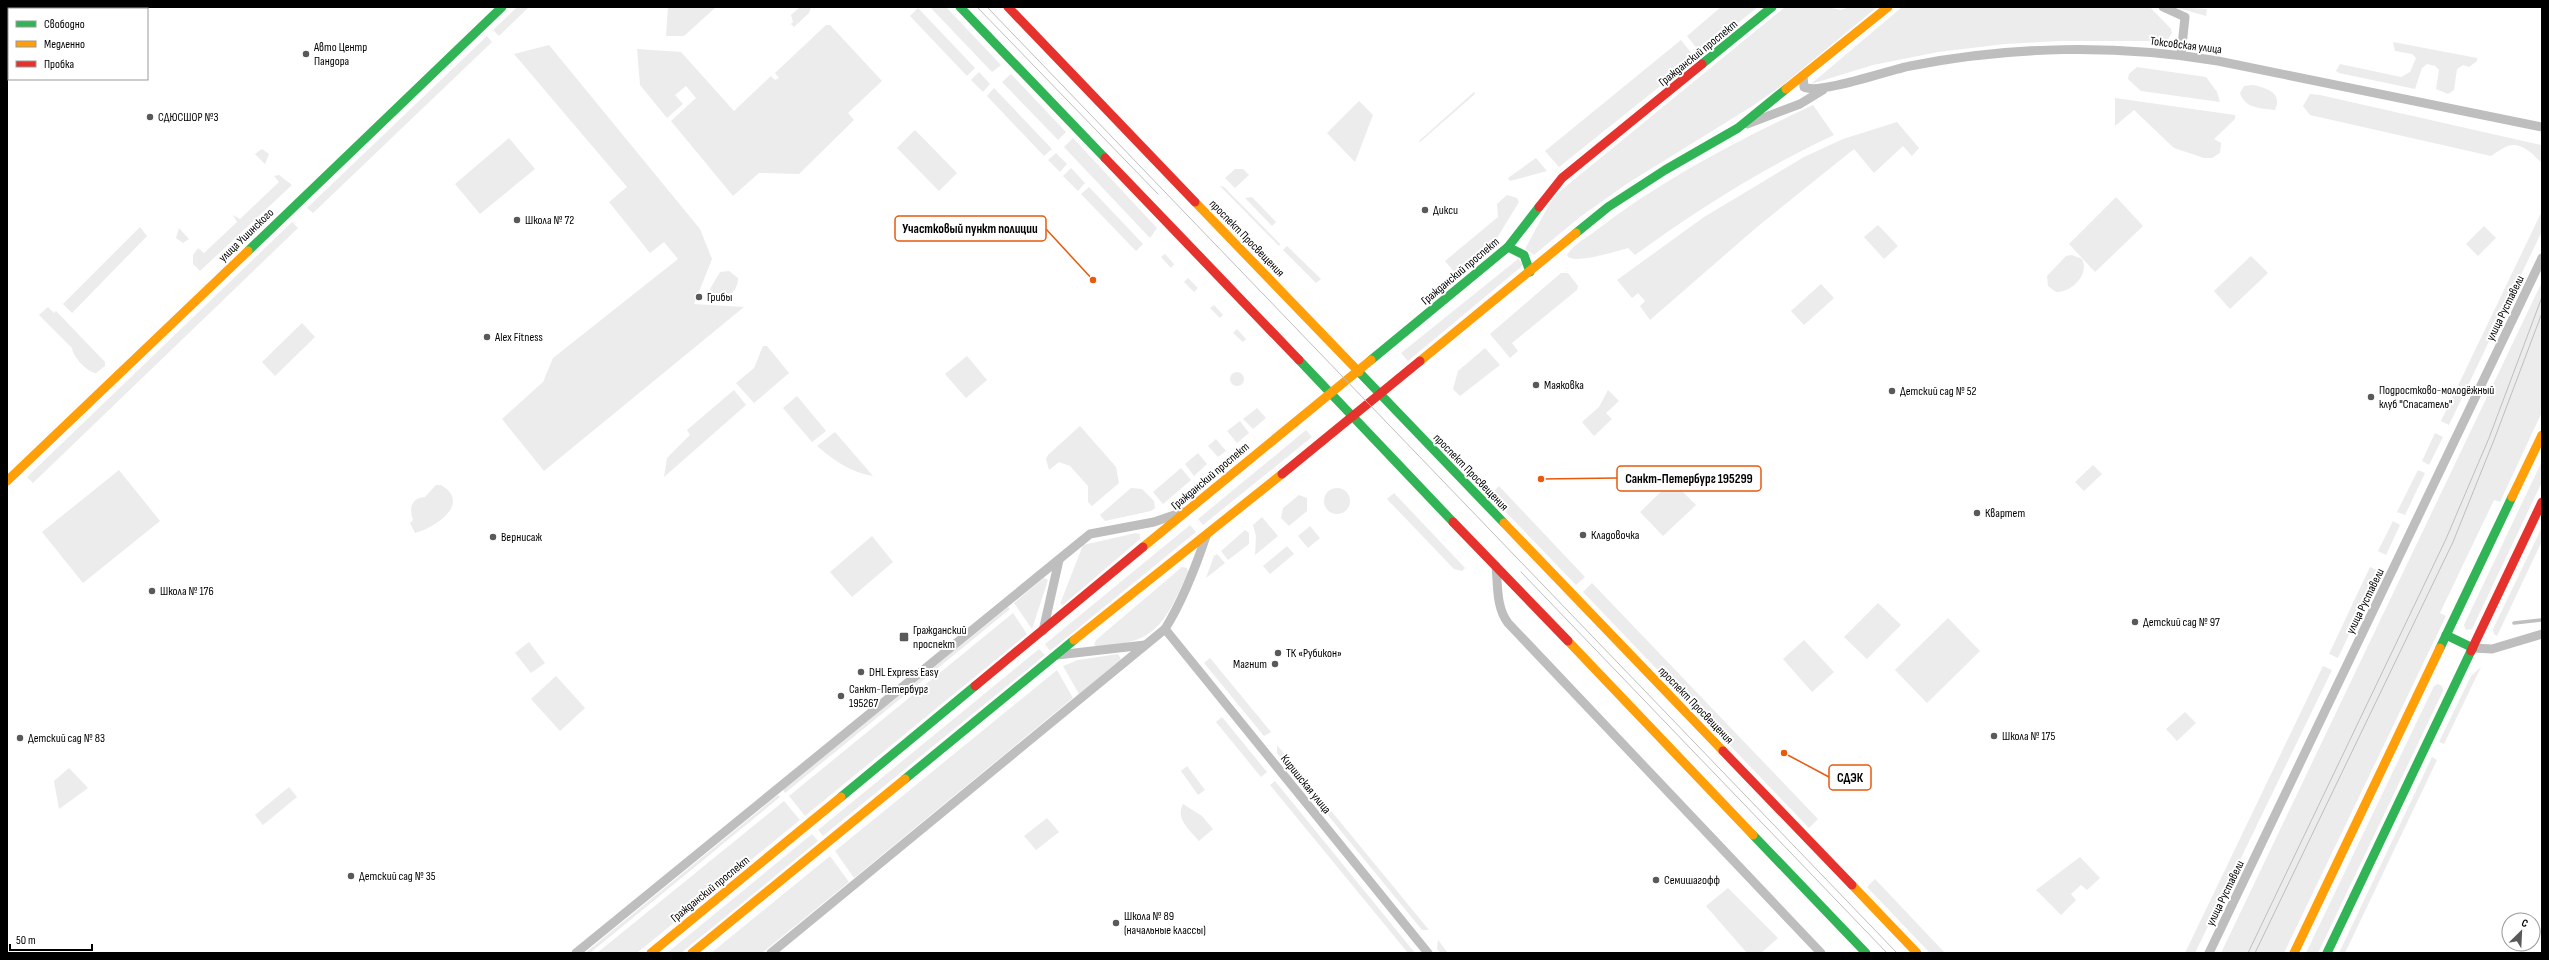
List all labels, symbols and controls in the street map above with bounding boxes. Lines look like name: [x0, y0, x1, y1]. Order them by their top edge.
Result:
legend: [8, 8, 148, 80]
text: Свободно: [44, 17, 85, 32]
street label: Гражданский проспект: [1656, 17, 1741, 90]
street label: Токсовская улица: [2149, 34, 2223, 57]
text: Медленно: [44, 37, 85, 52]
place label: Авто Центр Пандора: [313, 40, 367, 69]
marker: Авто Центр Пандора: [301, 49, 311, 59]
text: Пробка: [44, 57, 75, 72]
place label: СДЮСШОР №3: [158, 110, 219, 125]
marker: СДЮСШОР №3: [145, 112, 155, 122]
street label: проспект Просвещения: [1206, 197, 1288, 280]
place label: Дикси: [1433, 203, 1458, 218]
street label: улица Ушинского: [216, 205, 277, 265]
marker: Дикси: [1420, 205, 1430, 215]
place label: Школа № 72: [525, 213, 574, 228]
marker: Школа № 72: [512, 215, 522, 225]
callout: Участковый пункт полиции: [895, 216, 1046, 241]
text: Участковый пункт полиции: [902, 221, 1038, 237]
street label: Гражданский проспект: [1418, 234, 1503, 308]
street label: улица Руставели: [2483, 273, 2528, 343]
place label: Грибы: [707, 290, 732, 305]
marker: Грибы: [694, 292, 704, 302]
place label: Alex Fitness: [494, 330, 543, 345]
marker: Alex Fitness: [482, 332, 492, 342]
place label: Маяковка: [1544, 378, 1584, 393]
marker: Маяковка: [1531, 380, 1541, 390]
place label: Подростково-молодёжный клуб "Спасатель": [2379, 383, 2494, 412]
place label: Детский сад № 52: [1900, 384, 1976, 399]
marker: Детский сад № 52: [1887, 386, 1897, 396]
marker: Подростково-молодёжный клуб "Спасатель": [2366, 392, 2376, 402]
street label: проспект Просвещения: [1430, 431, 1512, 514]
street label: Гражданский проспект: [1168, 439, 1253, 513]
callout: Санкт-Петербург 195299: [1617, 466, 1761, 491]
text: Санкт-Петербург 195299: [1625, 471, 1753, 487]
place label: Квартет: [1985, 506, 2025, 521]
marker: Квартет: [1972, 508, 1982, 518]
place label: Кладовочка: [1591, 528, 1640, 543]
place label: Вернисаж: [501, 530, 542, 545]
marker: Кладовочка: [1578, 530, 1588, 540]
marker: Вернисаж: [488, 532, 498, 542]
street label: улица Руставели: [2343, 566, 2388, 636]
place label: Школа № 176: [160, 584, 214, 599]
marker: Школа № 176: [147, 586, 157, 596]
place label: Детский сад № 97: [2143, 615, 2220, 630]
marker: Детский сад № 97: [2130, 617, 2140, 627]
place label: Гражданский проспект: [913, 623, 966, 652]
marker: Гражданский проспект: [898, 631, 910, 643]
place label: ТК «Рубикон»: [1286, 646, 1342, 661]
marker: ТК «Рубикон»: [1273, 648, 1283, 658]
place label: Магнит: [1233, 657, 1267, 672]
marker: Магнит: [1270, 659, 1280, 669]
street label: проспект Просвещения: [1655, 664, 1737, 747]
place label: DHL Express Easy: [869, 665, 939, 680]
marker: DHL Express Easy: [856, 667, 866, 677]
place label: Санкт-Петербург 195267: [849, 682, 928, 711]
marker: Санкт-Петербург 195267: [836, 691, 846, 701]
place label: Школа № 175: [2002, 729, 2055, 744]
place label: Детский сад № 83: [28, 731, 105, 746]
marker: Школа № 175: [1989, 731, 1999, 741]
marker: Детский сад № 83: [15, 733, 25, 743]
street label: Киришская улица: [1277, 752, 1334, 817]
callout: СДЭК: [1829, 765, 1871, 790]
text: СДЭК: [1837, 770, 1864, 786]
street label: Гражданский проспект: [668, 853, 753, 926]
street label: улица Руставели: [2203, 858, 2248, 928]
place label: Детский сад № 35: [359, 869, 436, 884]
marker: Детский сад № 35: [346, 871, 356, 881]
place label: Семишагофф: [1664, 873, 1720, 888]
marker: Семишагофф: [1651, 875, 1661, 885]
place label: Школа № 89 (начальные классы): [1124, 909, 1206, 938]
north arrow: [2501, 912, 2541, 952]
text: С: [2520, 916, 2530, 931]
marker: Школа № 89 (начальные классы): [1111, 918, 1121, 928]
scale bar: [10, 926, 92, 952]
text: 50 m: [16, 933, 36, 948]

